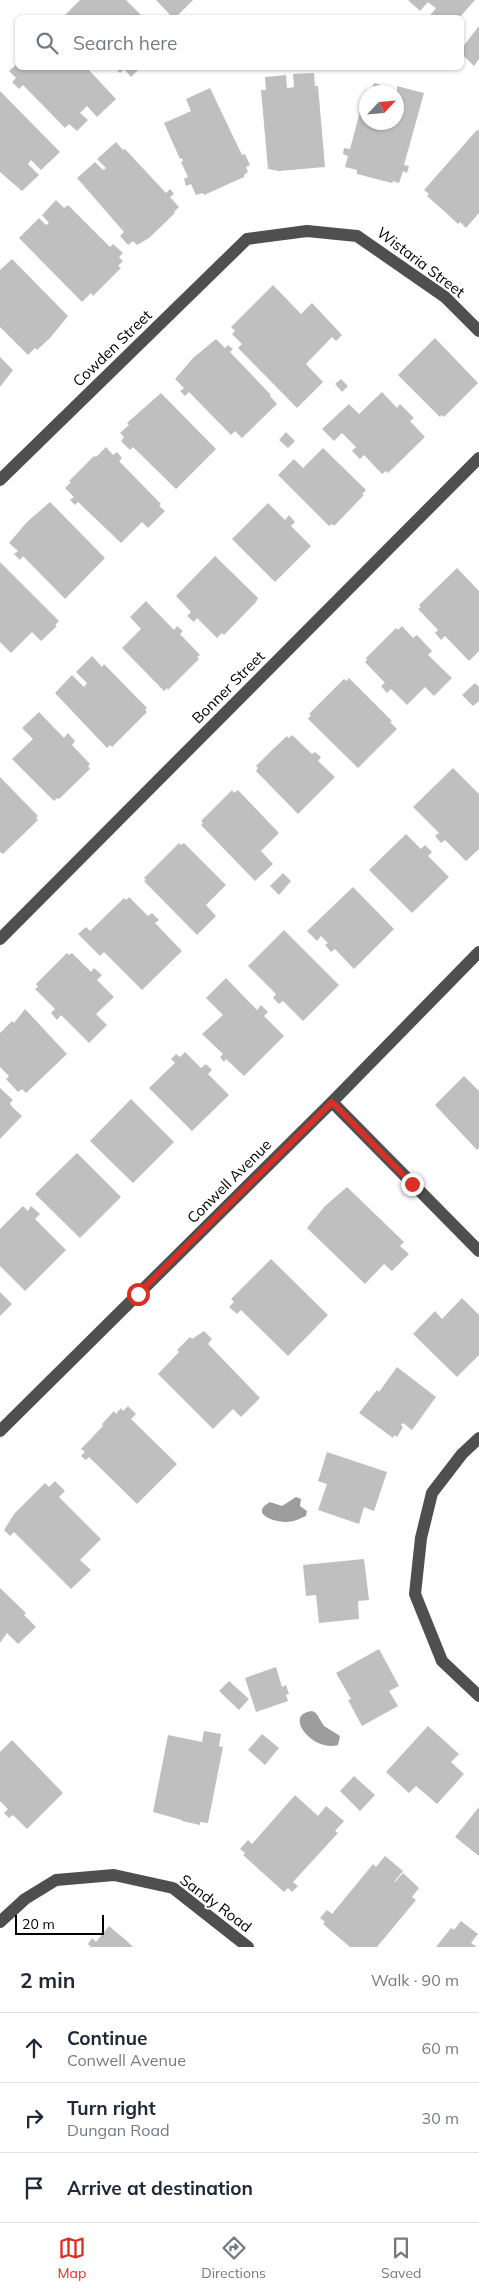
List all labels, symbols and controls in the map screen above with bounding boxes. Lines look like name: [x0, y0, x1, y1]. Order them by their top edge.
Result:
search box: [15, 15, 464, 70]
icon: search: [33, 29, 61, 57]
text: Search here: [73, 31, 177, 55]
north arrow: [359, 85, 404, 130]
street label: Wistaria Street: [373, 223, 469, 301]
street label: Cowden Street: [69, 306, 155, 390]
street label: Bonner Street: [188, 647, 268, 727]
street label: Conwell Avenue: [183, 1135, 275, 1227]
route end: [401, 1173, 424, 1196]
route start: [127, 1283, 150, 1306]
street label: Sandy Road: [176, 1870, 256, 1936]
scale bar: [15, 1912, 104, 1935]
text: 20 m: [22, 1915, 55, 1933]
text: 2 min: [20, 1967, 75, 1993]
text: Walk · 90 m: [371, 1970, 459, 1990]
text: Continue: [67, 2026, 147, 2050]
icon: ahead: [20, 2034, 48, 2062]
text: 60 m: [422, 2038, 459, 2058]
text: Conwell Avenue: [67, 2050, 186, 2070]
text: Turn right: [67, 2096, 156, 2120]
icon: right: [20, 2104, 48, 2132]
text: 30 m: [422, 2108, 459, 2128]
text: Dungan Road: [67, 2120, 170, 2140]
icon: arrive: [20, 2174, 48, 2202]
text: Arrive at destination: [67, 2176, 253, 2200]
tab: Map: [58, 2234, 86, 2282]
tab: Directions: [201, 2234, 266, 2282]
tab: Saved: [381, 2234, 421, 2282]

